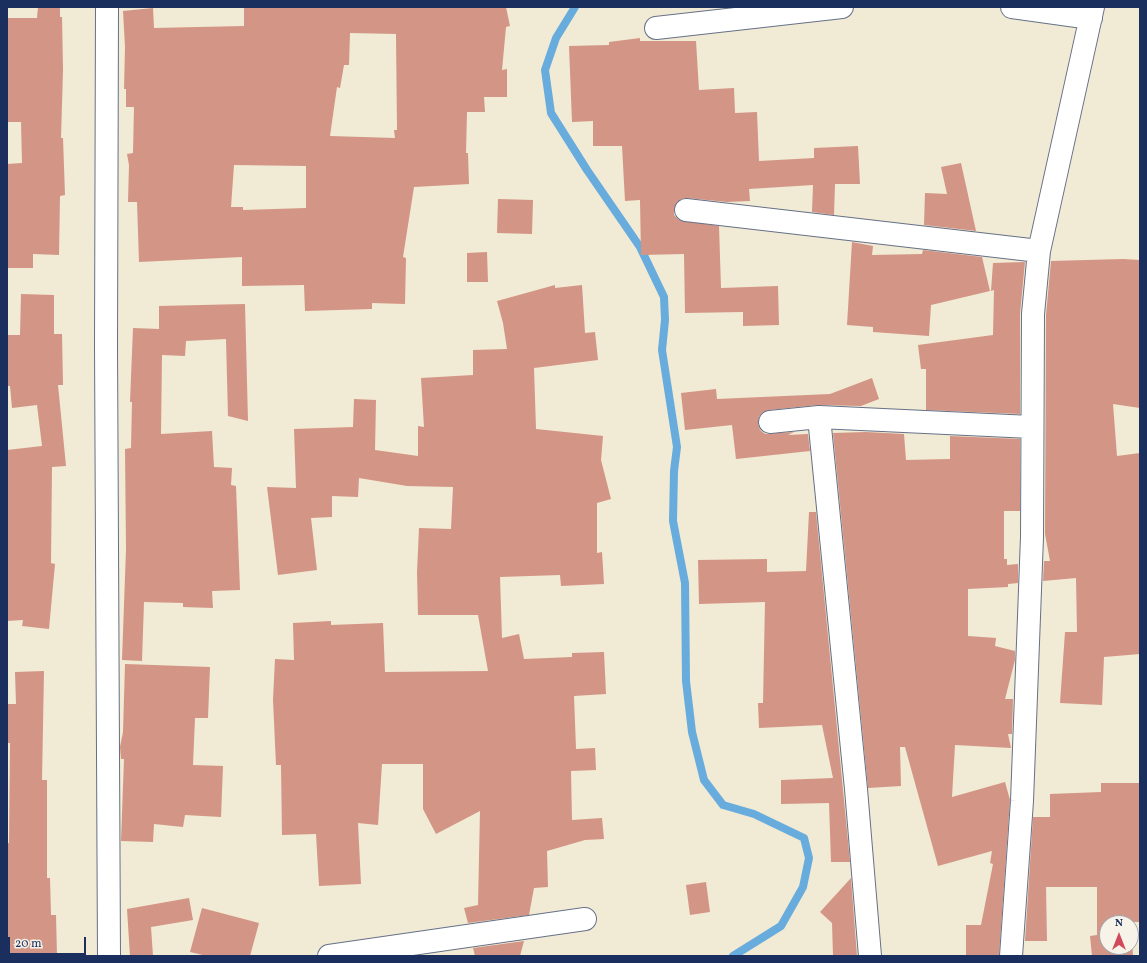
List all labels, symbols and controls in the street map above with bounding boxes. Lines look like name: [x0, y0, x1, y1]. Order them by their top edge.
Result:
north arrow: [1099, 915, 1139, 955]
text: N: [1115, 916, 1123, 931]
scale bar: [10, 929, 88, 955]
text: 20 m: [15, 936, 42, 952]

